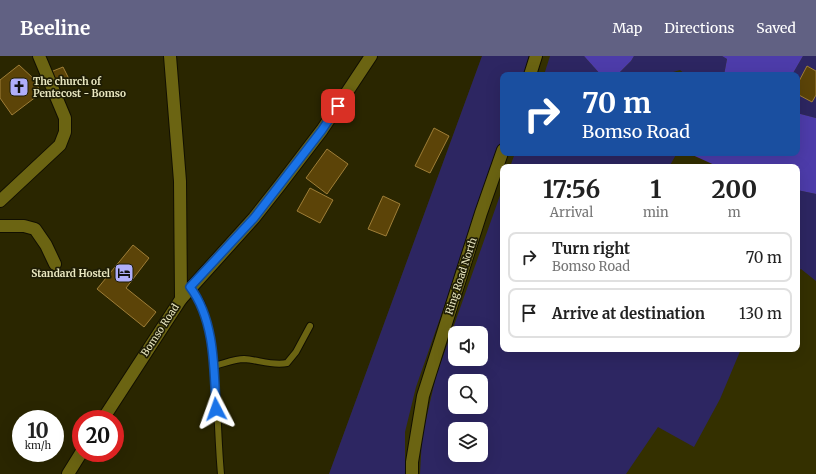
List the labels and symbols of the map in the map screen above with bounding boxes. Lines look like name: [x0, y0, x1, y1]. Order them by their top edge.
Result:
place label: The church of Pentecost - Bomso: [33, 75, 126, 100]
church icon: The church of Pentecost - Bomso: [8, 76, 30, 98]
pin: [321, 89, 355, 123]
street label: Ring Road North: [442, 236, 480, 316]
hotel icon: Standard Hostel: [113, 262, 135, 284]
place label: Standard Hostel: [31, 267, 111, 280]
street label: Bomso Road: [138, 301, 182, 359]
position arrow: [195, 388, 237, 430]
speed limit sign: 20: [72, 410, 124, 462]

